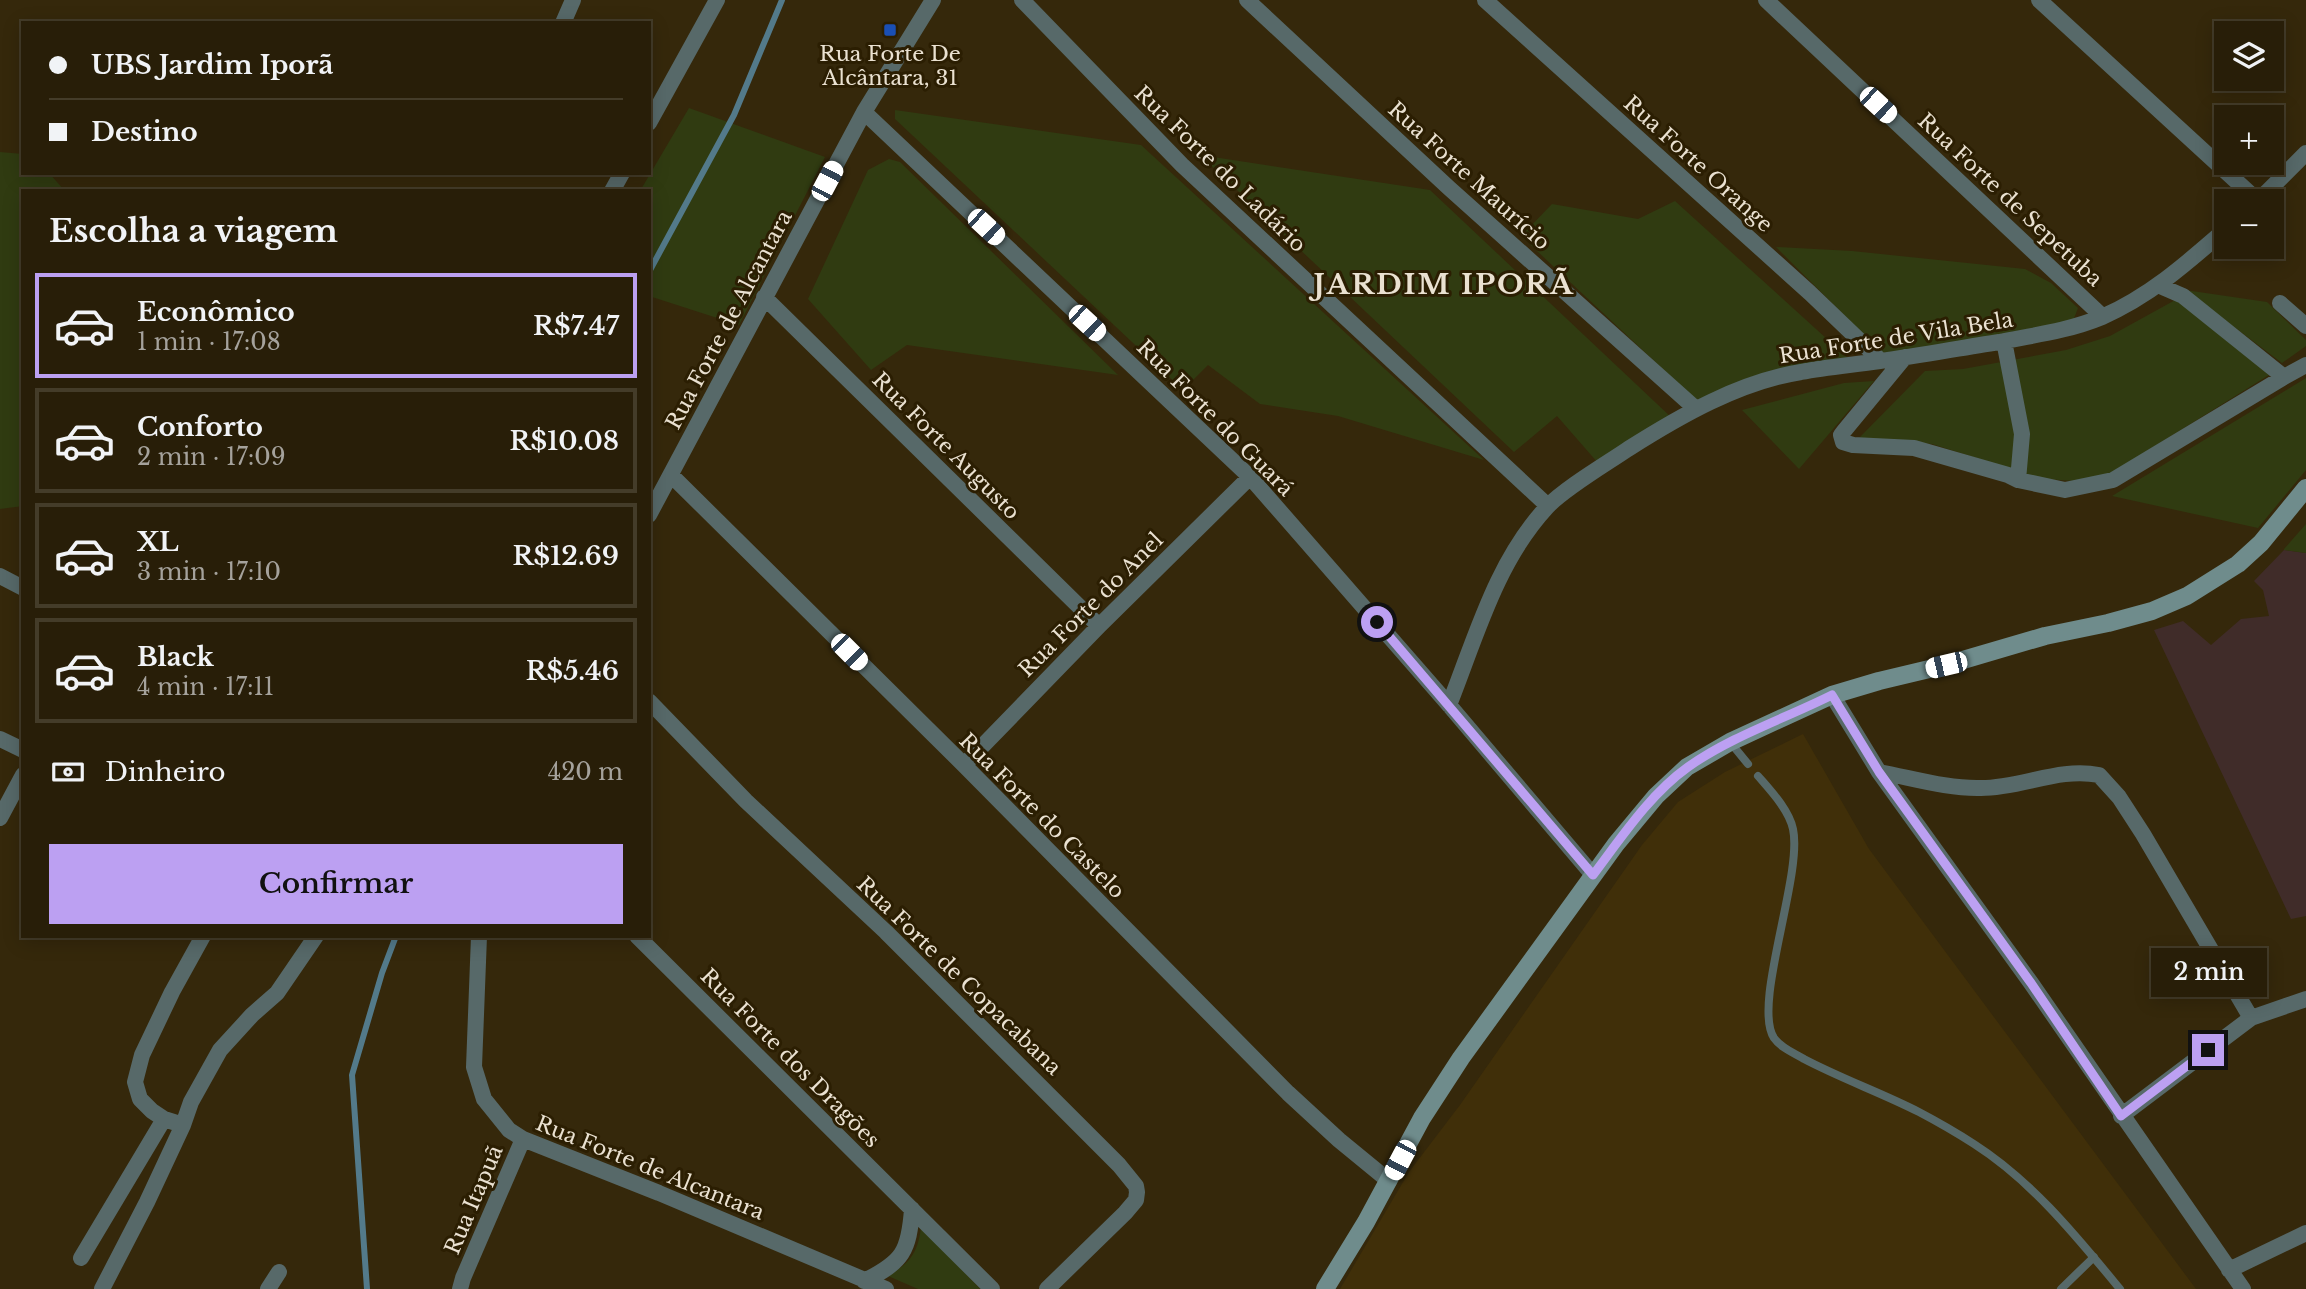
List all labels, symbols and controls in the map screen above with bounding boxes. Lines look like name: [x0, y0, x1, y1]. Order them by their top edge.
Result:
map controls: [2214, 21, 2284, 259]
button: layers: [2214, 21, 2284, 91]
marker: Rua Forte De Alcântara, 31: [882, 22, 898, 38]
place label: Rua Forte De Alcântara, 31: [819, 41, 961, 91]
text: UBS Jardim Iporã: [91, 49, 333, 81]
street label: Rua Forte do Ladário: [1129, 80, 1311, 258]
car: [1856, 83, 1901, 127]
street label: Rua Forte Orange: [1618, 90, 1778, 238]
street label: Rua Forte Maurício: [1383, 96, 1555, 256]
button: +: [2214, 105, 2284, 175]
street label: Rua Forte de Sepetuba: [1912, 108, 2108, 292]
text: Destino: [91, 116, 198, 148]
car: [808, 158, 847, 204]
button: −: [2214, 189, 2284, 259]
car: [964, 205, 1009, 249]
street label: Rua Forte de Alcantara: [660, 206, 798, 434]
text: Escolha a viagem: [49, 211, 338, 251]
district label: JARDIM IPORÃ: [1308, 267, 1575, 302]
icon: car: [53, 294, 116, 357]
text: Econômico: [137, 296, 295, 328]
car: [1065, 301, 1110, 345]
street label: Rua Forte de Vila Bela: [1777, 307, 2015, 369]
text: R$7.47: [533, 310, 619, 342]
text: 1 min · 17:08: [137, 328, 281, 356]
street label: Rua Forte do Guará: [1131, 334, 1299, 502]
street label: Rua Forte Augusto: [867, 367, 1025, 525]
icon: car: [53, 409, 116, 472]
text: Conforto: [137, 411, 263, 443]
text: R$10.08: [509, 425, 619, 457]
text: 2 min · 17:09: [137, 443, 285, 471]
icon: car: [53, 524, 116, 587]
text: XL: [137, 526, 179, 558]
street label: Rua Forte do Anel: [1013, 527, 1169, 683]
text: R$12.69: [512, 540, 619, 572]
text: 3 min · 17:10: [137, 558, 281, 586]
route start: [1361, 606, 1393, 638]
car: [827, 630, 872, 674]
icon: car: [53, 639, 116, 702]
text: Black: [137, 641, 214, 673]
car: [1924, 650, 1969, 680]
text: R$5.46: [526, 655, 619, 687]
text: 4 min · 17:11: [137, 673, 274, 701]
street label: Rua Forte do Castelo: [954, 728, 1130, 904]
icon: cash: [49, 753, 87, 791]
text: Dinheiro: [105, 756, 226, 788]
text: 420 m: [548, 758, 623, 786]
button: Confirmar: [49, 844, 623, 924]
street label: Rua Forte de Copacabana: [851, 871, 1067, 1081]
callout: 2 min: [2150, 948, 2266, 998]
text: 2 min: [2174, 958, 2244, 986]
street label: Rua Forte dos Dragões: [695, 963, 885, 1153]
route end: [2192, 1034, 2224, 1066]
street label: Rua Forte de Alcantara: [532, 1110, 768, 1226]
car: [1381, 1137, 1420, 1183]
street label: Rua Itapuã: [439, 1141, 509, 1258]

